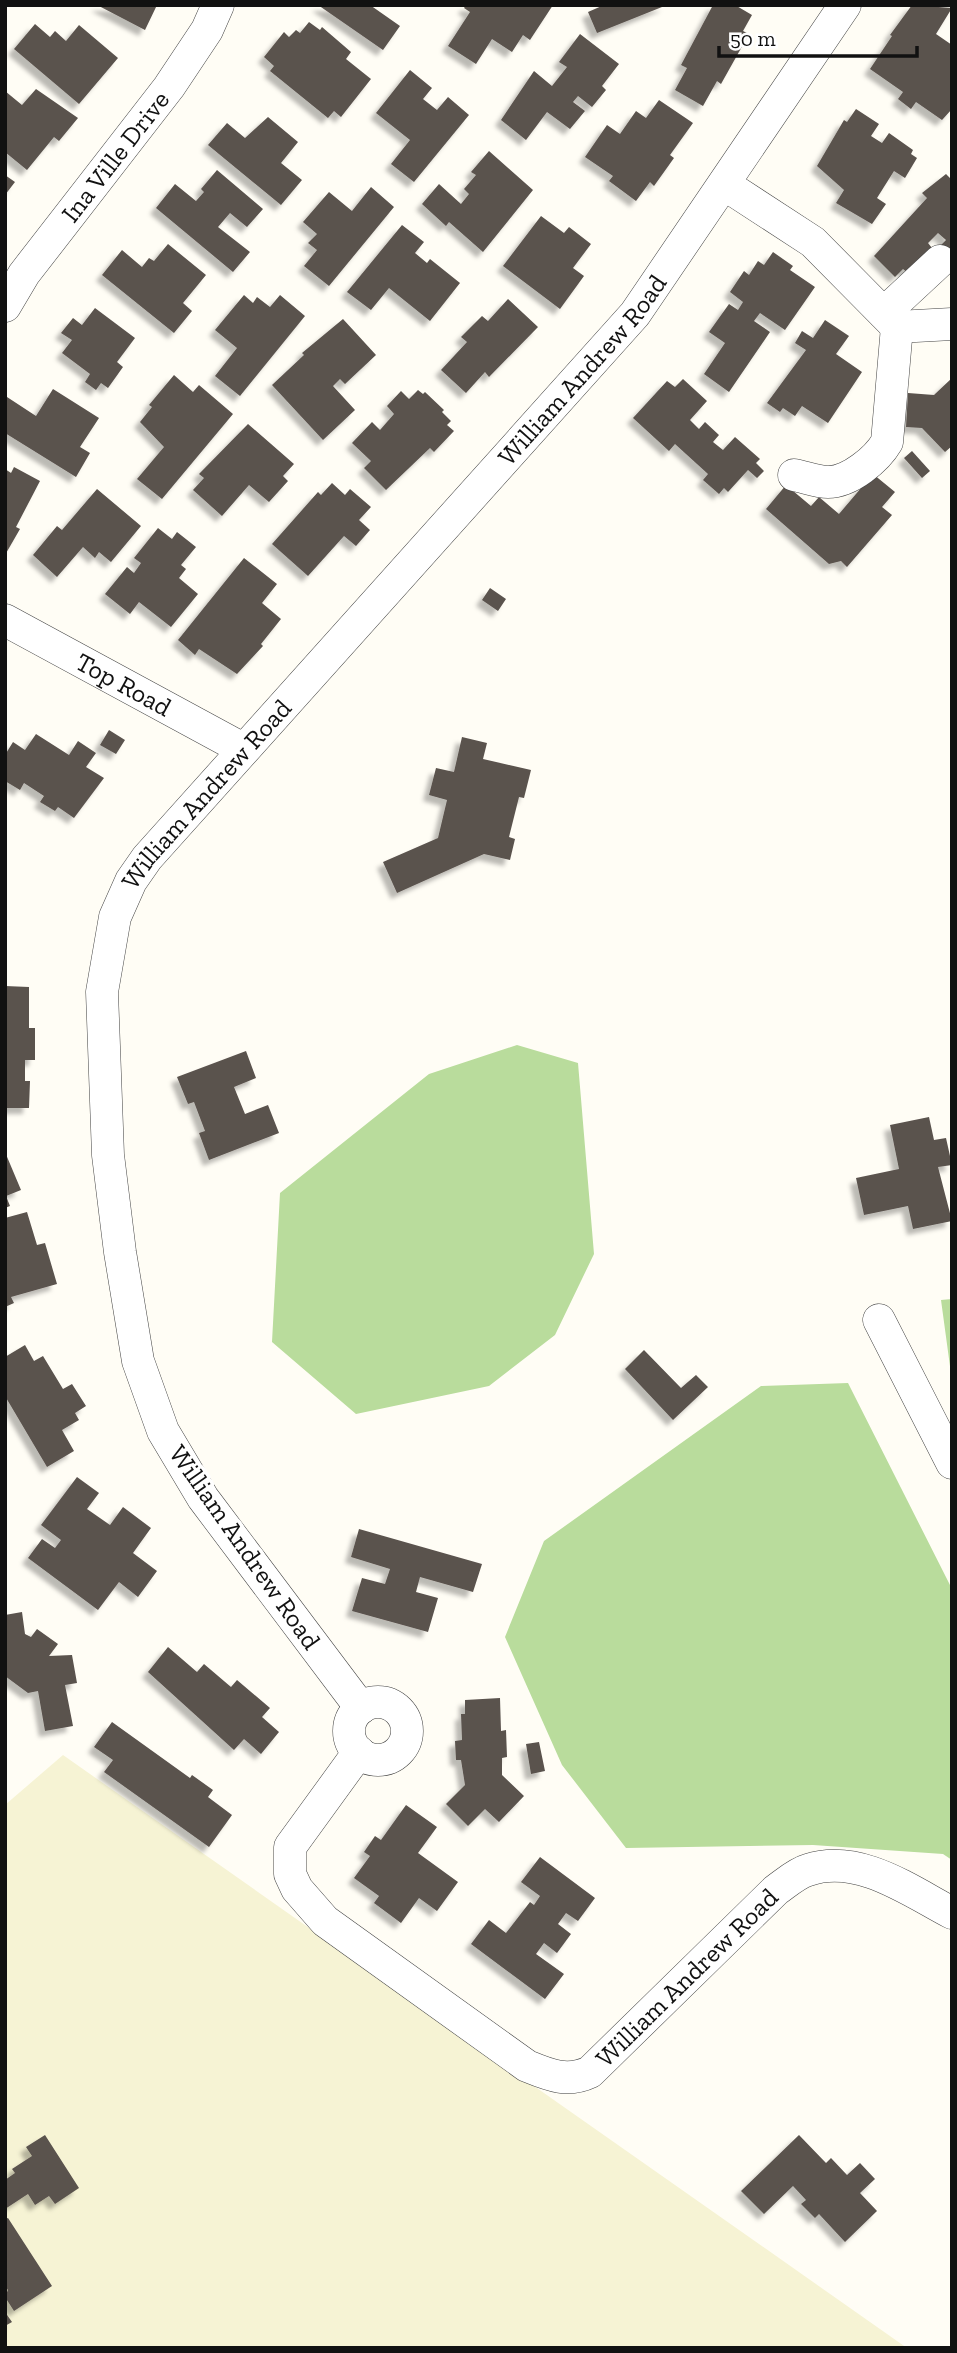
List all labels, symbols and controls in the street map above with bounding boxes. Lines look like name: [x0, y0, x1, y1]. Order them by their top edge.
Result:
scale bar: [719, 14, 917, 58]
text: 50 m: [730, 26, 776, 51]
street label: Ina Ville Drive: [54, 84, 176, 229]
street label: William Andrew Road: [491, 268, 673, 472]
street label: Top Road: [70, 645, 177, 723]
street label: William Andrew Road: [114, 692, 298, 895]
street label: William Andrew Road: [162, 1439, 328, 1655]
street label: William Andrew Road: [589, 1881, 785, 2074]

